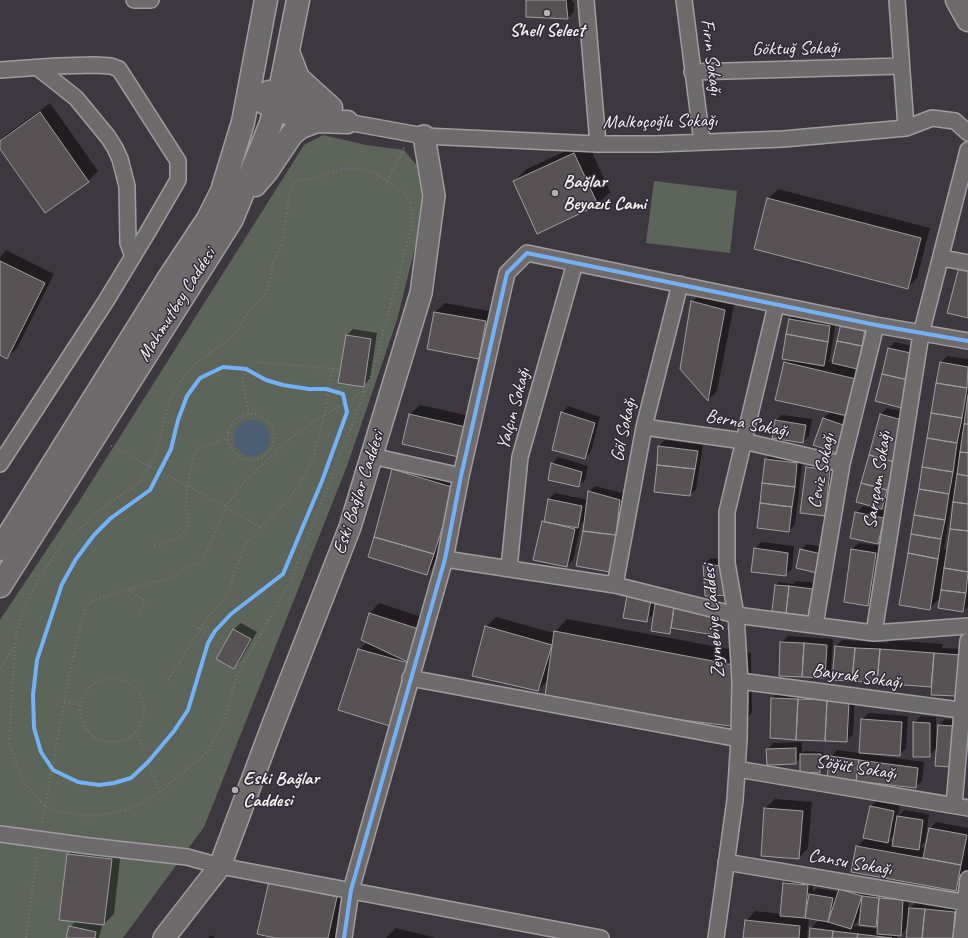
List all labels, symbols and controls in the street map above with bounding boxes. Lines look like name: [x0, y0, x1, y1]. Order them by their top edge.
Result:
marker: Shell Select: [542, 8, 552, 18]
street label: Fırın Sokağı: [695, 18, 727, 96]
place label: Shell Select: [510, 20, 584, 42]
street label: Göktuğ Sokağı: [752, 37, 840, 61]
street label: Malkoçoğlu Sokağı: [603, 110, 717, 134]
place label: Bağlar Beyazıt Cami: [563, 171, 646, 215]
marker: Bağlar Beyazıt Cami: [550, 188, 560, 198]
street label: Mahmutbey Caddesi: [133, 244, 221, 366]
street label: Yalçın Sokağı: [492, 366, 536, 452]
street label: Göl Sokağı: [606, 396, 642, 464]
street label: Berna Sokağı: [703, 405, 791, 443]
street label: Eski Bağlar Caddesi: [328, 429, 390, 557]
street label: Sarıçam Sokağı: [859, 430, 897, 530]
street label: Ceviz Sokağı: [804, 431, 840, 511]
street label: Zeynebiye Caddesi: [698, 563, 730, 679]
street label: Bayrak Sokağı: [810, 659, 904, 695]
street label: Söğüt Sokağı: [814, 750, 898, 786]
place label: Eski Bağlar Caddesi: [243, 768, 319, 812]
marker: Eski Bağlar Caddesi: [230, 785, 240, 795]
street label: Cansu Sokağı: [806, 844, 894, 882]

